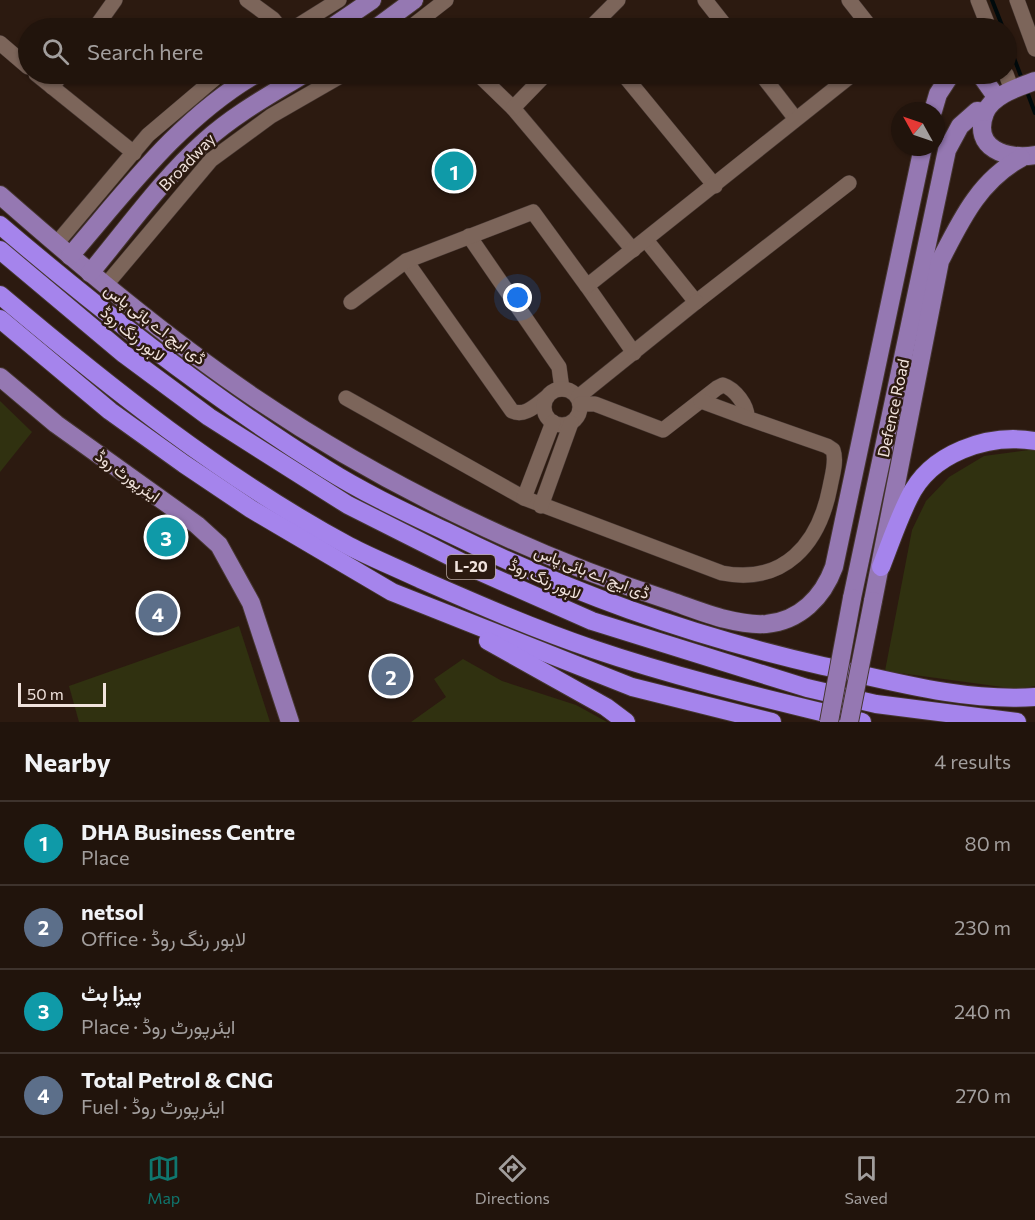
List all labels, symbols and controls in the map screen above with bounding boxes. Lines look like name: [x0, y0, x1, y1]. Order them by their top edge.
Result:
search box: [18, 18, 1017, 84]
icon: search: [39, 35, 72, 68]
text: Search here: [87, 38, 203, 65]
north arrow: [891, 102, 945, 156]
street label: Broadway: [155, 129, 219, 194]
pin: 1: [434, 148, 474, 194]
street label: ڈی ایچ اے بائی پاس: [99, 279, 210, 370]
your location: [503, 283, 532, 312]
street label: لاہور رنگ روڈ: [96, 302, 169, 367]
street label: Defence Road: [873, 357, 912, 459]
street label: ایئرپورٹ روڈ: [91, 446, 164, 508]
pin: 3: [146, 514, 186, 560]
street label: ڈی ایچ اے بائی پاس: [531, 541, 653, 605]
street label: لاہور رنگ روڈ: [506, 554, 584, 605]
road number: L-20: [447, 555, 495, 579]
pin: 4: [138, 590, 178, 636]
pin: 2: [372, 654, 410, 698]
scale bar: [18, 680, 106, 708]
text: 50 m: [27, 684, 64, 703]
text: Nearby: [24, 746, 111, 777]
text: 4 results: [934, 749, 1011, 773]
text: DHA Business Centre: [81, 818, 295, 845]
text: 1: [39, 831, 48, 855]
text: 80 m: [965, 831, 1011, 855]
text: Place: [81, 845, 130, 869]
text: netsol: [81, 898, 144, 925]
text: 2: [38, 915, 49, 939]
text: 230 m: [954, 915, 1011, 939]
text: Office · لاہور رنگ روڈ: [81, 926, 246, 950]
text: پیزا ہٹ: [81, 979, 142, 1006]
text: 3: [38, 999, 49, 1023]
text: 240 m: [954, 999, 1011, 1023]
text: Place · ایئرپورٹ روڈ: [81, 1014, 236, 1038]
text: Total Petrol & CNG: [81, 1066, 273, 1093]
text: 4: [37, 1083, 50, 1107]
text: 270 m: [955, 1083, 1011, 1107]
text: Fuel · ایئرپورٹ روڈ: [81, 1094, 225, 1118]
tab: Map: [147, 1152, 180, 1207]
tab: Directions: [475, 1152, 550, 1207]
tab: Saved: [844, 1152, 888, 1207]

